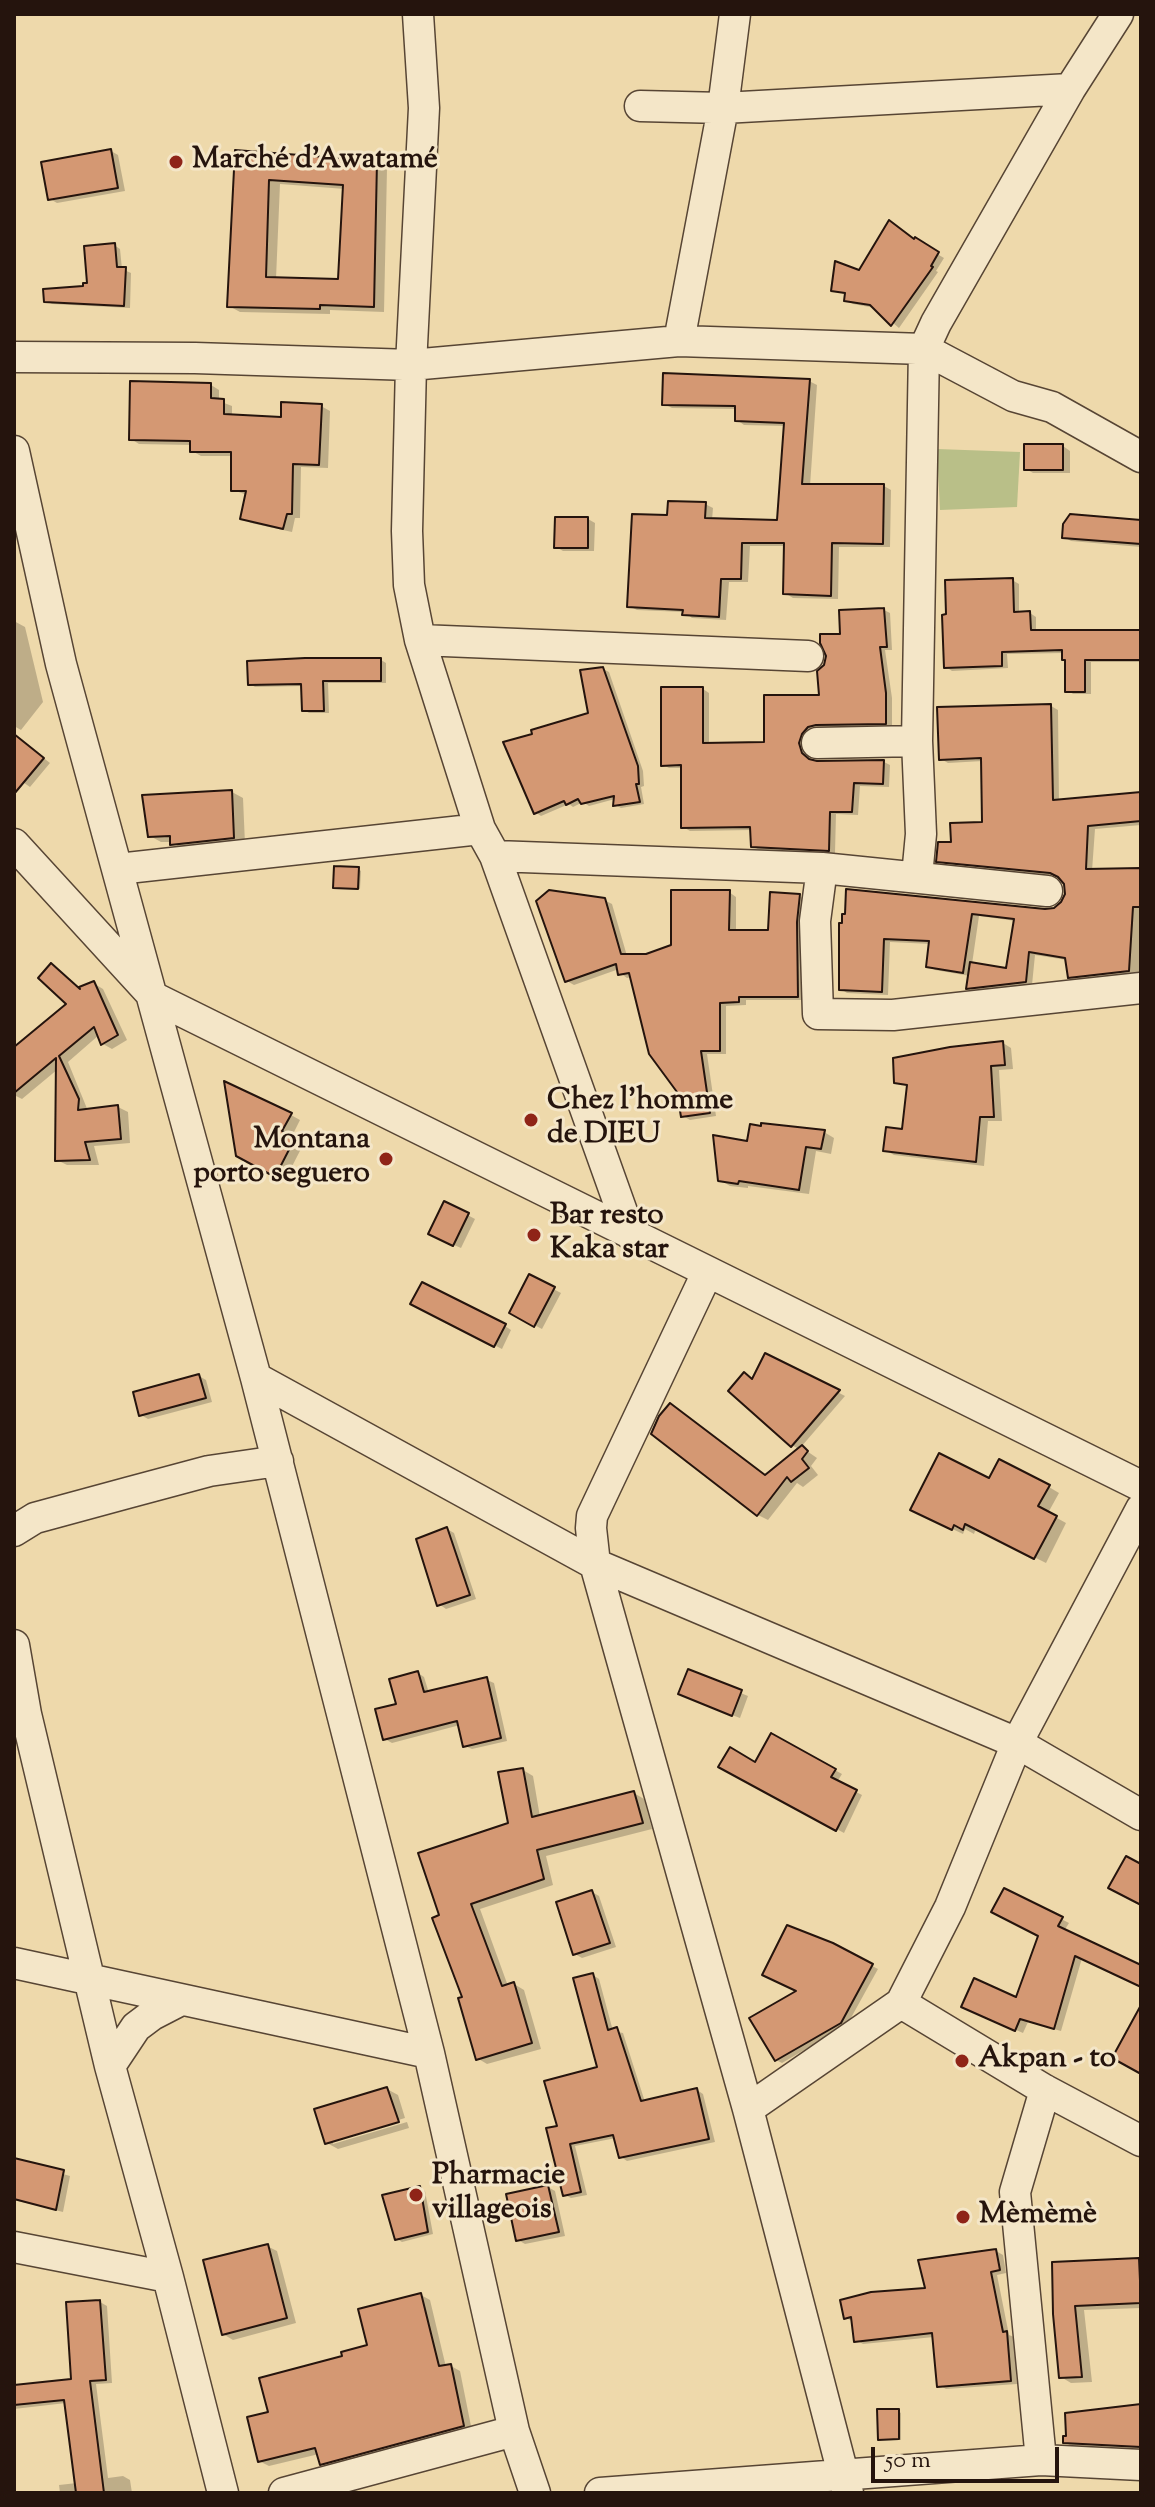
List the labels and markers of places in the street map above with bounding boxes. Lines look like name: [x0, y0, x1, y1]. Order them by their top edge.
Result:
place label: Marché d'Awatamé: [192, 144, 438, 180]
marker: Marché d'Awatamé: [167, 153, 185, 171]
place label: Chez l'homme de DIEU: [547, 1085, 733, 1156]
marker: Chez l'homme de DIEU: [522, 1111, 540, 1129]
place label: Montana porto seguero: [193, 1124, 370, 1194]
marker: Montana porto seguero: [377, 1150, 395, 1168]
place label: Bar resto Kaka star: [550, 1200, 669, 1270]
marker: Bar resto Kaka star: [525, 1226, 543, 1244]
place label: Akpan - to: [978, 2043, 1116, 2079]
marker: Akpan - to: [953, 2052, 971, 2070]
place label: Pharmacie villageois: [432, 2160, 565, 2230]
marker: Pharmacie villageois: [407, 2186, 425, 2204]
place label: Mèmèmè: [979, 2199, 1097, 2235]
marker: Mèmèmè: [954, 2208, 972, 2226]

